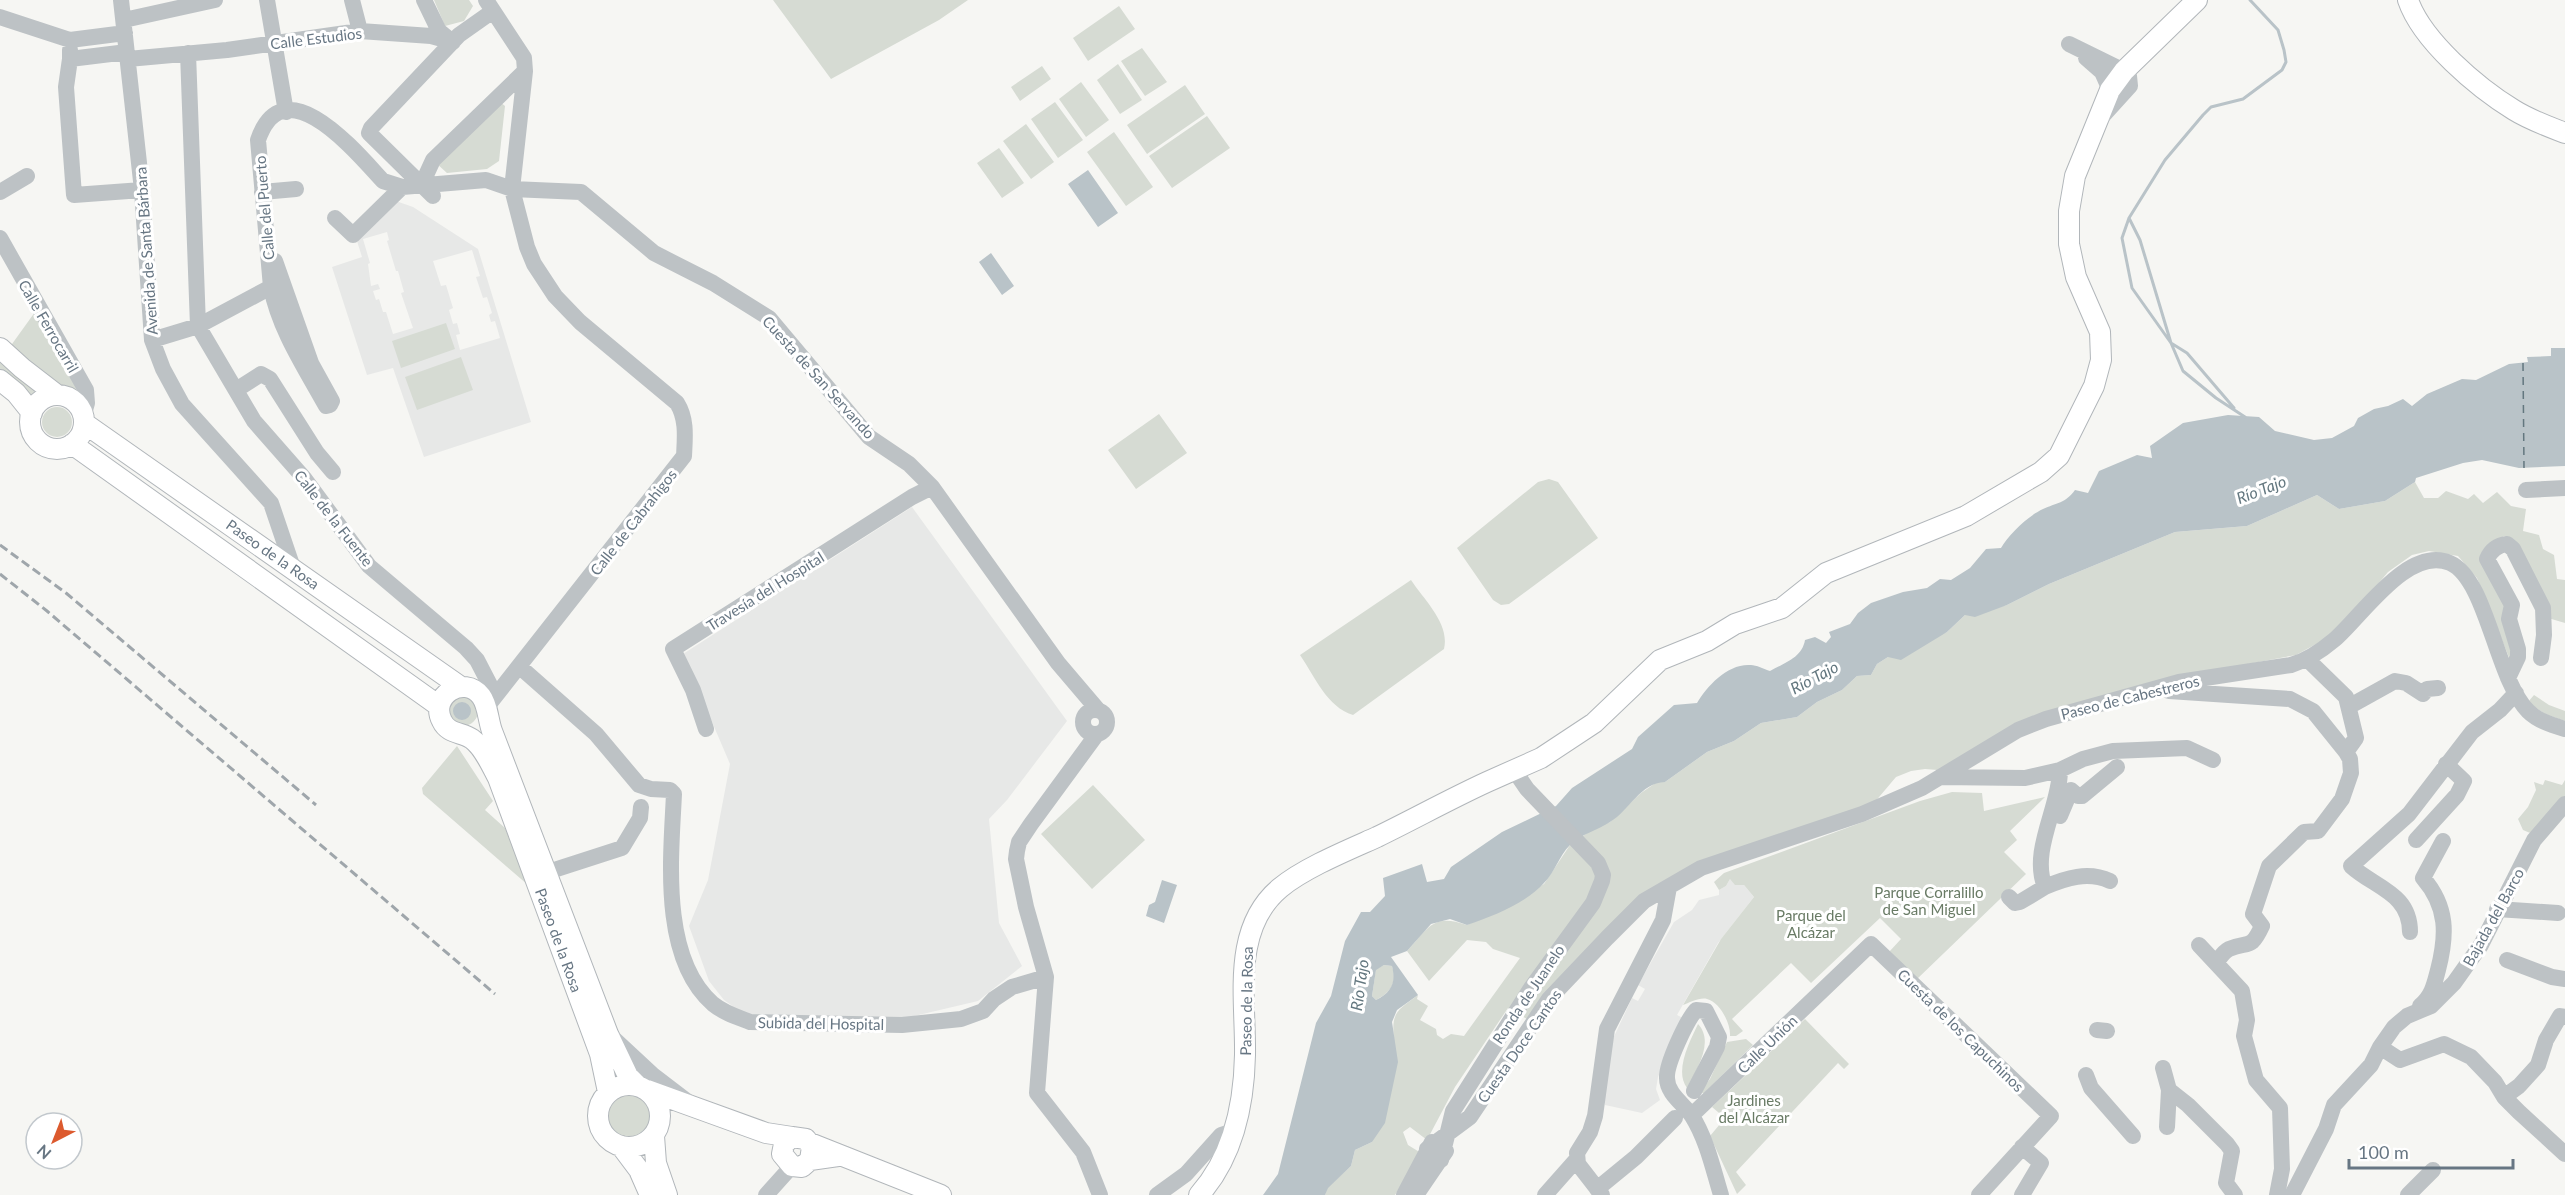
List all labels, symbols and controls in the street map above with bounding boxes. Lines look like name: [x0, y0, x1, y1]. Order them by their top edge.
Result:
street label: Calle Estudios: [269, 23, 363, 53]
street label: Calle del Puerto: [250, 155, 278, 261]
street label: Avenida de Santa Bárbara: [131, 166, 161, 336]
street label: Calle Ferrocarril: [15, 277, 83, 375]
street label: Cuesta de San Servando: [759, 312, 879, 442]
street label: Calle de Cabrahigos: [586, 465, 680, 579]
street label: Calle de la Fuente: [291, 466, 377, 570]
water label: Río Tajo: [2234, 471, 2288, 507]
street label: Paseo de la Rosa: [223, 515, 323, 593]
street label: Travesía del Hospital: [703, 548, 827, 634]
water label: Río Tajo: [1787, 657, 1841, 697]
street label: Paseo de Cabestreros: [2059, 671, 2201, 723]
street label: Bajada del Barco: [2459, 865, 2527, 969]
park label: Parque Corralillo de San Miguel: [1874, 883, 1984, 918]
street label: Paseo de la Rosa: [532, 886, 586, 994]
park label: Parque del Alcázar: [1776, 906, 1846, 941]
street label: Ronda de Juanelo: [1488, 941, 1568, 1047]
street label: Paseo de la Rosa: [1236, 946, 1256, 1056]
water label: Río Tajo: [1346, 958, 1372, 1012]
street label: Cuesta de los Capuchinos: [1894, 965, 2028, 1095]
street label: Cuesta Doce Cantos: [1473, 986, 1565, 1106]
street label: Calle Unión: [1733, 1011, 1801, 1077]
street label: Subida del Hospital: [758, 1013, 884, 1033]
park label: Jardines del Alcázar: [1718, 1091, 1790, 1126]
north arrow: [24, 1111, 84, 1171]
scale bar: [2349, 1132, 2512, 1170]
text: N: [33, 1141, 55, 1164]
text: 100 m: [2358, 1141, 2409, 1163]

